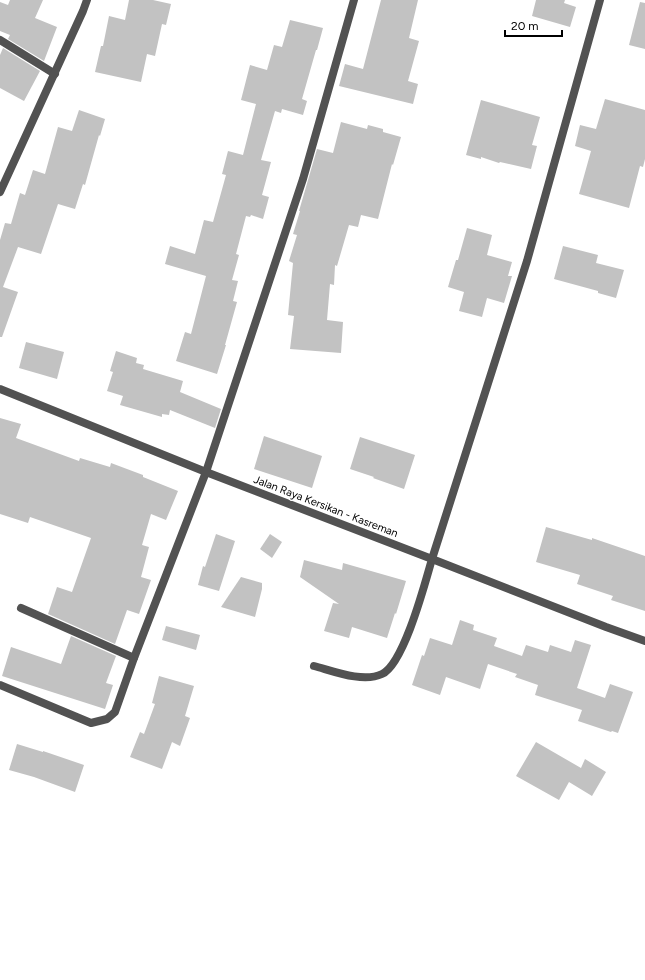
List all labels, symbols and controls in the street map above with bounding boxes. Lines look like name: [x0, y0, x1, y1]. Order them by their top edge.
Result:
scale bar: [505, 12, 562, 38]
text: 20 m: [511, 19, 539, 33]
street label: Jalan Raya Kersikan - Kasreman: [252, 473, 400, 540]

